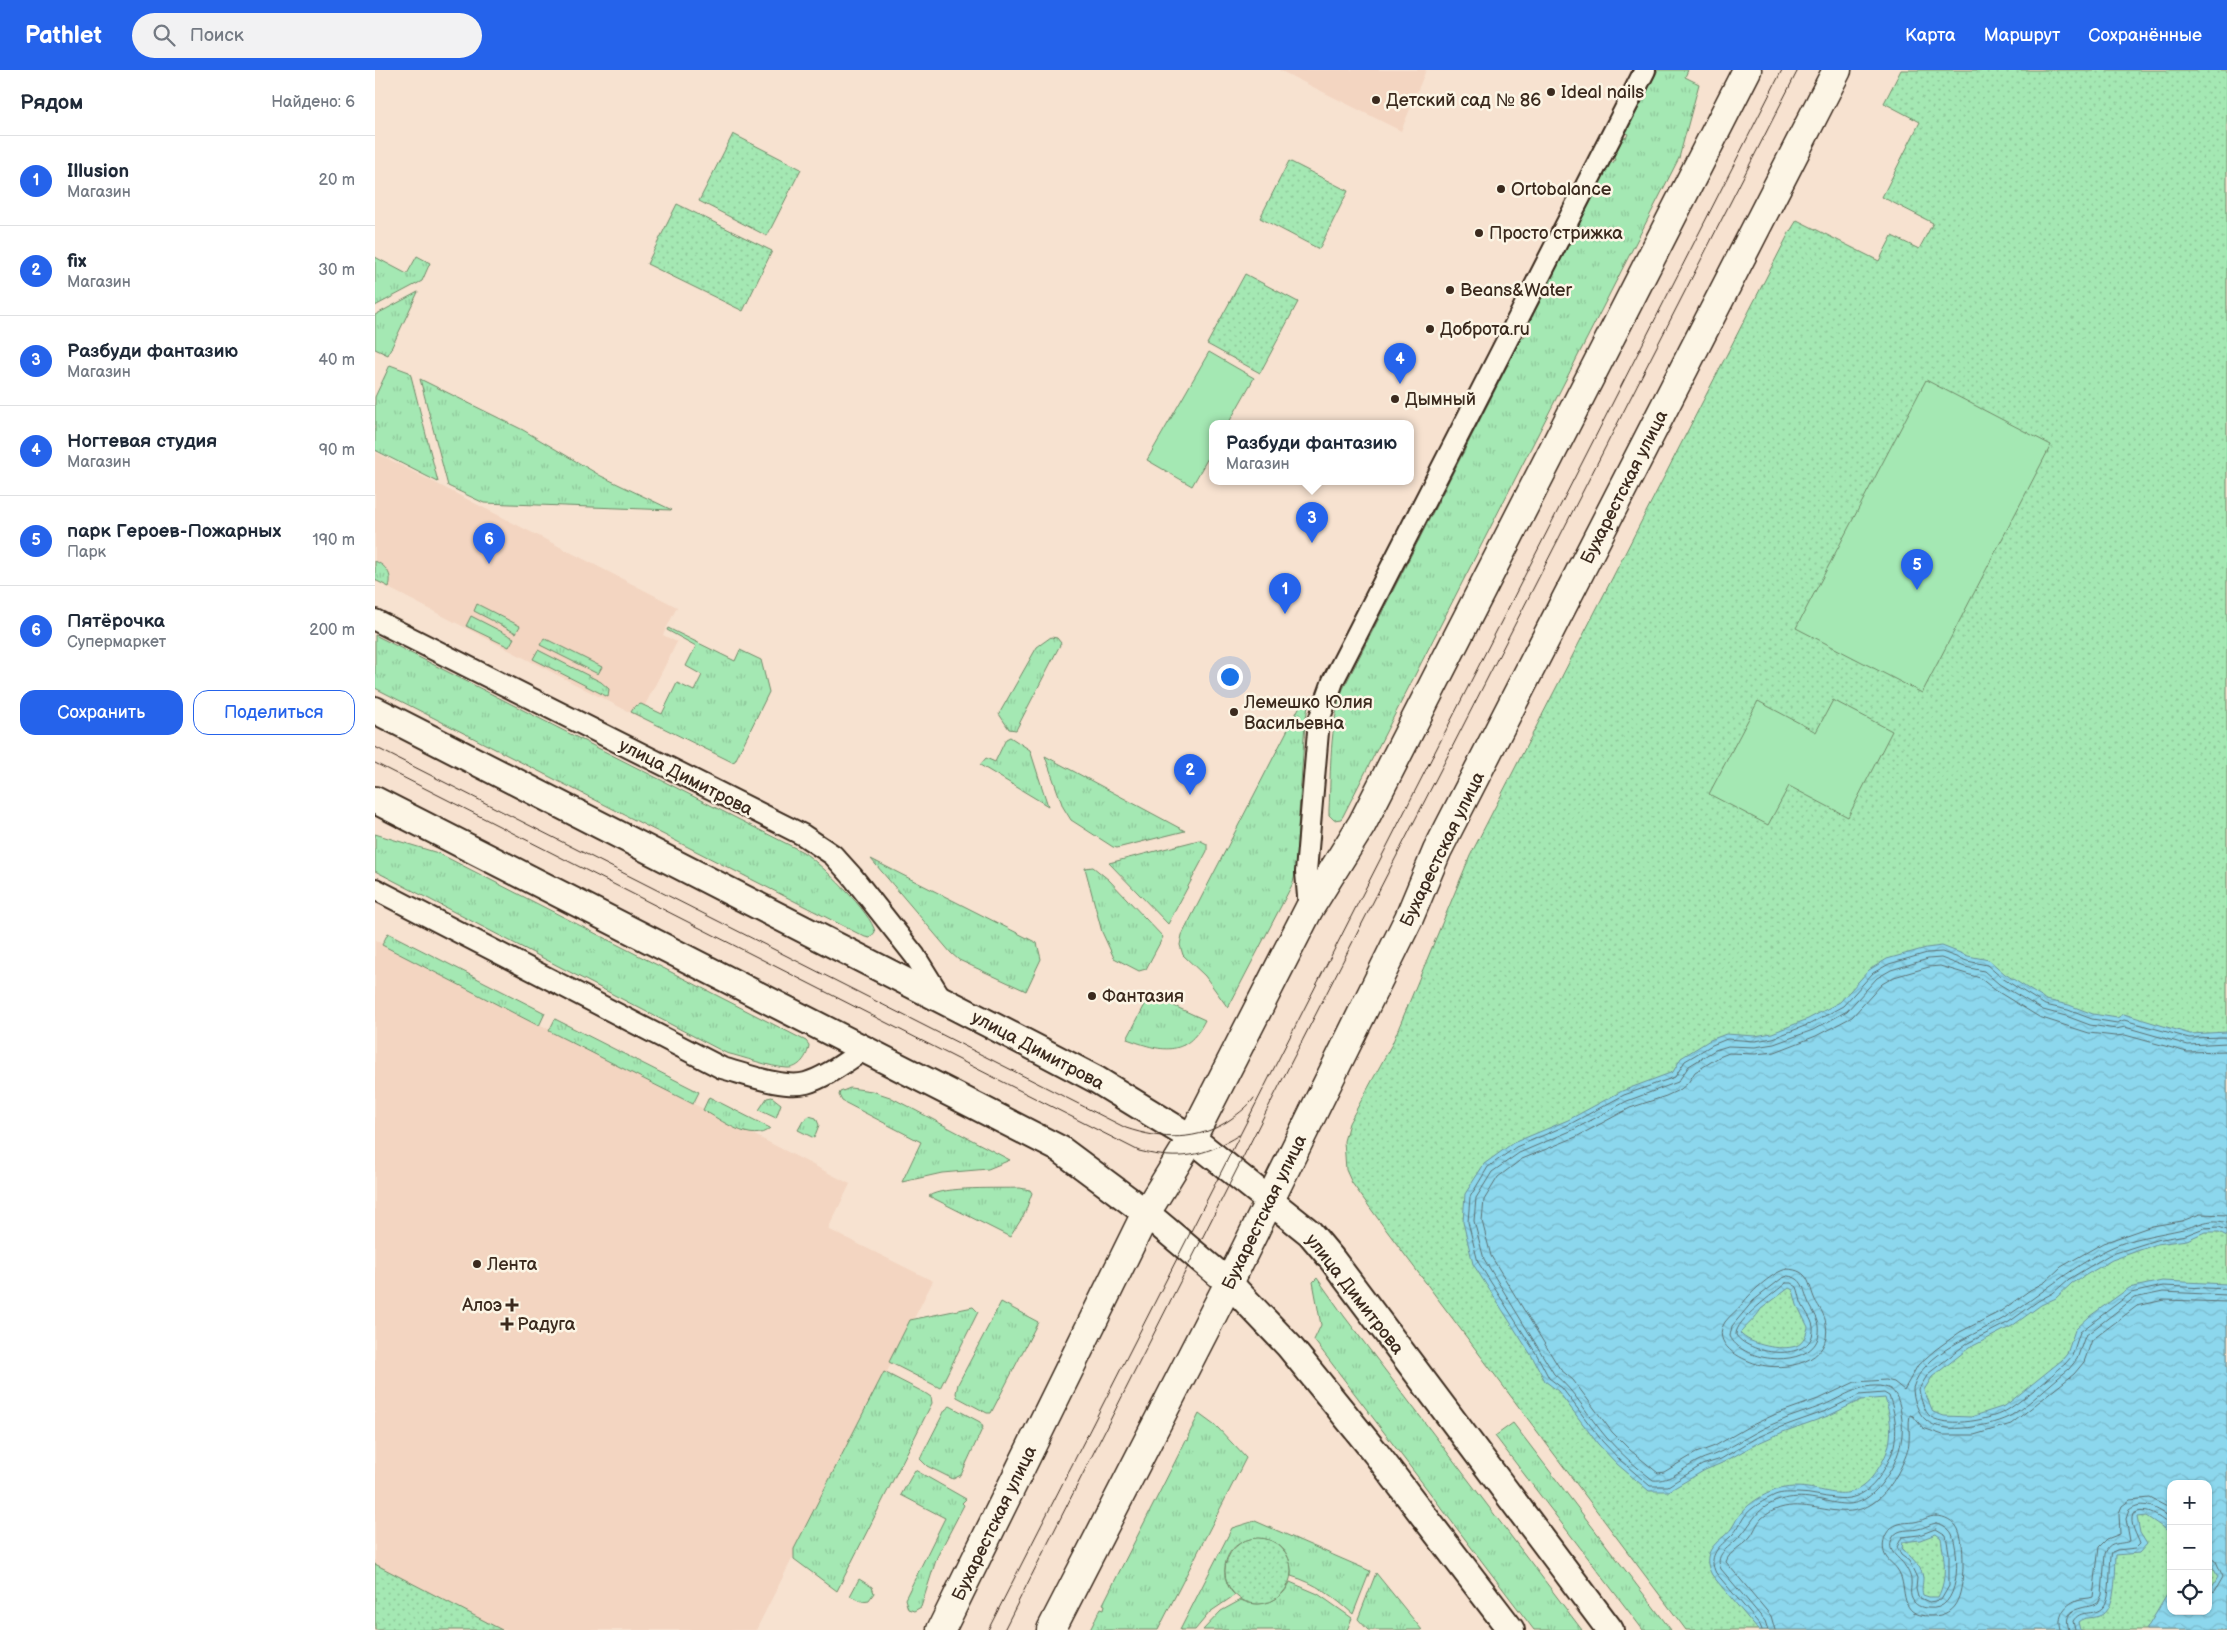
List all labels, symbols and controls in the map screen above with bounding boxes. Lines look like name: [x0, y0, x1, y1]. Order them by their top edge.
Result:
search box: [132, 13, 482, 58]
text: Pathlet: [25, 21, 102, 50]
icon: search: [150, 21, 178, 49]
text: Поиск: [190, 24, 244, 47]
text: Карта: [1905, 25, 1956, 46]
text: Маршрут: [1984, 25, 2060, 46]
text: Сохранённые: [2088, 25, 2202, 46]
place label: Ideal nails: [1561, 82, 1644, 103]
marker: Ideal nails: [1545, 86, 1557, 98]
text: Рядом: [20, 90, 83, 115]
place label: Детский сад № 86: [1386, 90, 1541, 111]
text: Найдено: 6: [271, 93, 355, 112]
marker: Детский сад № 86: [1370, 94, 1382, 106]
text: Illusion: [67, 160, 129, 183]
text: 1: [33, 171, 39, 190]
text: 20 m: [319, 171, 355, 190]
place label: Ortobalance: [1511, 179, 1612, 200]
text: Магазин: [67, 183, 131, 202]
marker: Ortobalance: [1495, 183, 1507, 195]
place label: Просто стрижка: [1489, 223, 1623, 244]
marker: Просто стрижка: [1473, 227, 1485, 239]
text: fix: [67, 250, 86, 273]
text: 2: [31, 261, 41, 280]
text: 30 m: [318, 261, 355, 280]
text: Магазин: [67, 273, 131, 292]
place label: Beans&Water: [1460, 280, 1572, 301]
marker: Beans&Water: [1444, 284, 1456, 296]
place label: Доброта.ru: [1440, 319, 1530, 340]
marker: Доброта.ru: [1424, 323, 1436, 335]
text: Разбуди фантазию: [67, 340, 238, 363]
pin: 4: [1384, 343, 1416, 384]
text: 3: [31, 351, 41, 370]
text: 40 m: [318, 351, 355, 370]
text: Магазин: [67, 363, 131, 382]
place label: Дымный: [1405, 389, 1476, 410]
marker: Дымный: [1389, 393, 1401, 405]
street label: Бухарестская улица: [1577, 406, 1673, 568]
popup: [1209, 420, 1414, 485]
text: Ногтевая студия: [67, 430, 217, 453]
text: Разбуди фантазию: [1226, 432, 1397, 455]
text: 4: [31, 441, 41, 460]
text: 90 m: [319, 441, 355, 460]
text: Магазин: [67, 453, 131, 472]
text: Магазин: [1226, 455, 1290, 474]
pin: 3: [1296, 502, 1328, 543]
text: парк Героев-Пожарных: [67, 520, 281, 543]
pin: 6: [473, 523, 505, 564]
text: 5: [31, 531, 41, 550]
text: 190 m: [313, 531, 355, 550]
text: Парк: [67, 543, 106, 562]
pin: 5: [1901, 549, 1933, 590]
pin: 1: [1269, 573, 1301, 614]
text: Пятёрочка: [67, 610, 165, 633]
text: 6: [31, 621, 41, 640]
text: 200 m: [309, 621, 355, 640]
text: Супермаркет: [67, 633, 166, 652]
your location: [1217, 664, 1243, 690]
button: Сохранить: [20, 690, 183, 735]
button: Поделиться: [193, 690, 355, 735]
place label: Лемешко Юлия Васильевна: [1243, 692, 1373, 734]
marker: Лемешко Юлия Васильевна: [1228, 706, 1240, 718]
street label: улица Димитрова: [615, 735, 756, 820]
pin: 2: [1174, 754, 1206, 795]
street label: Бухарестская улица: [1396, 768, 1489, 930]
place label: Фантазия: [1102, 986, 1184, 1007]
marker: Фантазия: [1086, 990, 1098, 1002]
street label: улица Димитрова: [968, 1007, 1108, 1094]
street label: Бухарестская улица: [1218, 1131, 1311, 1293]
street label: улица Димитрова: [1301, 1230, 1408, 1359]
place label: Лента: [486, 1254, 538, 1275]
marker: Лента: [471, 1258, 483, 1270]
place label: Алоэ: [461, 1295, 502, 1316]
marker: Алоэ: [506, 1299, 518, 1311]
place label: Радуга: [517, 1314, 576, 1335]
marker: Радуга: [501, 1318, 513, 1330]
street label: Бухарестская улица: [948, 1442, 1041, 1604]
map controls: [2167, 1480, 2212, 1615]
button: +: [2167, 1480, 2212, 1525]
button: −: [2167, 1525, 2212, 1570]
button: locate: [2167, 1570, 2212, 1615]

